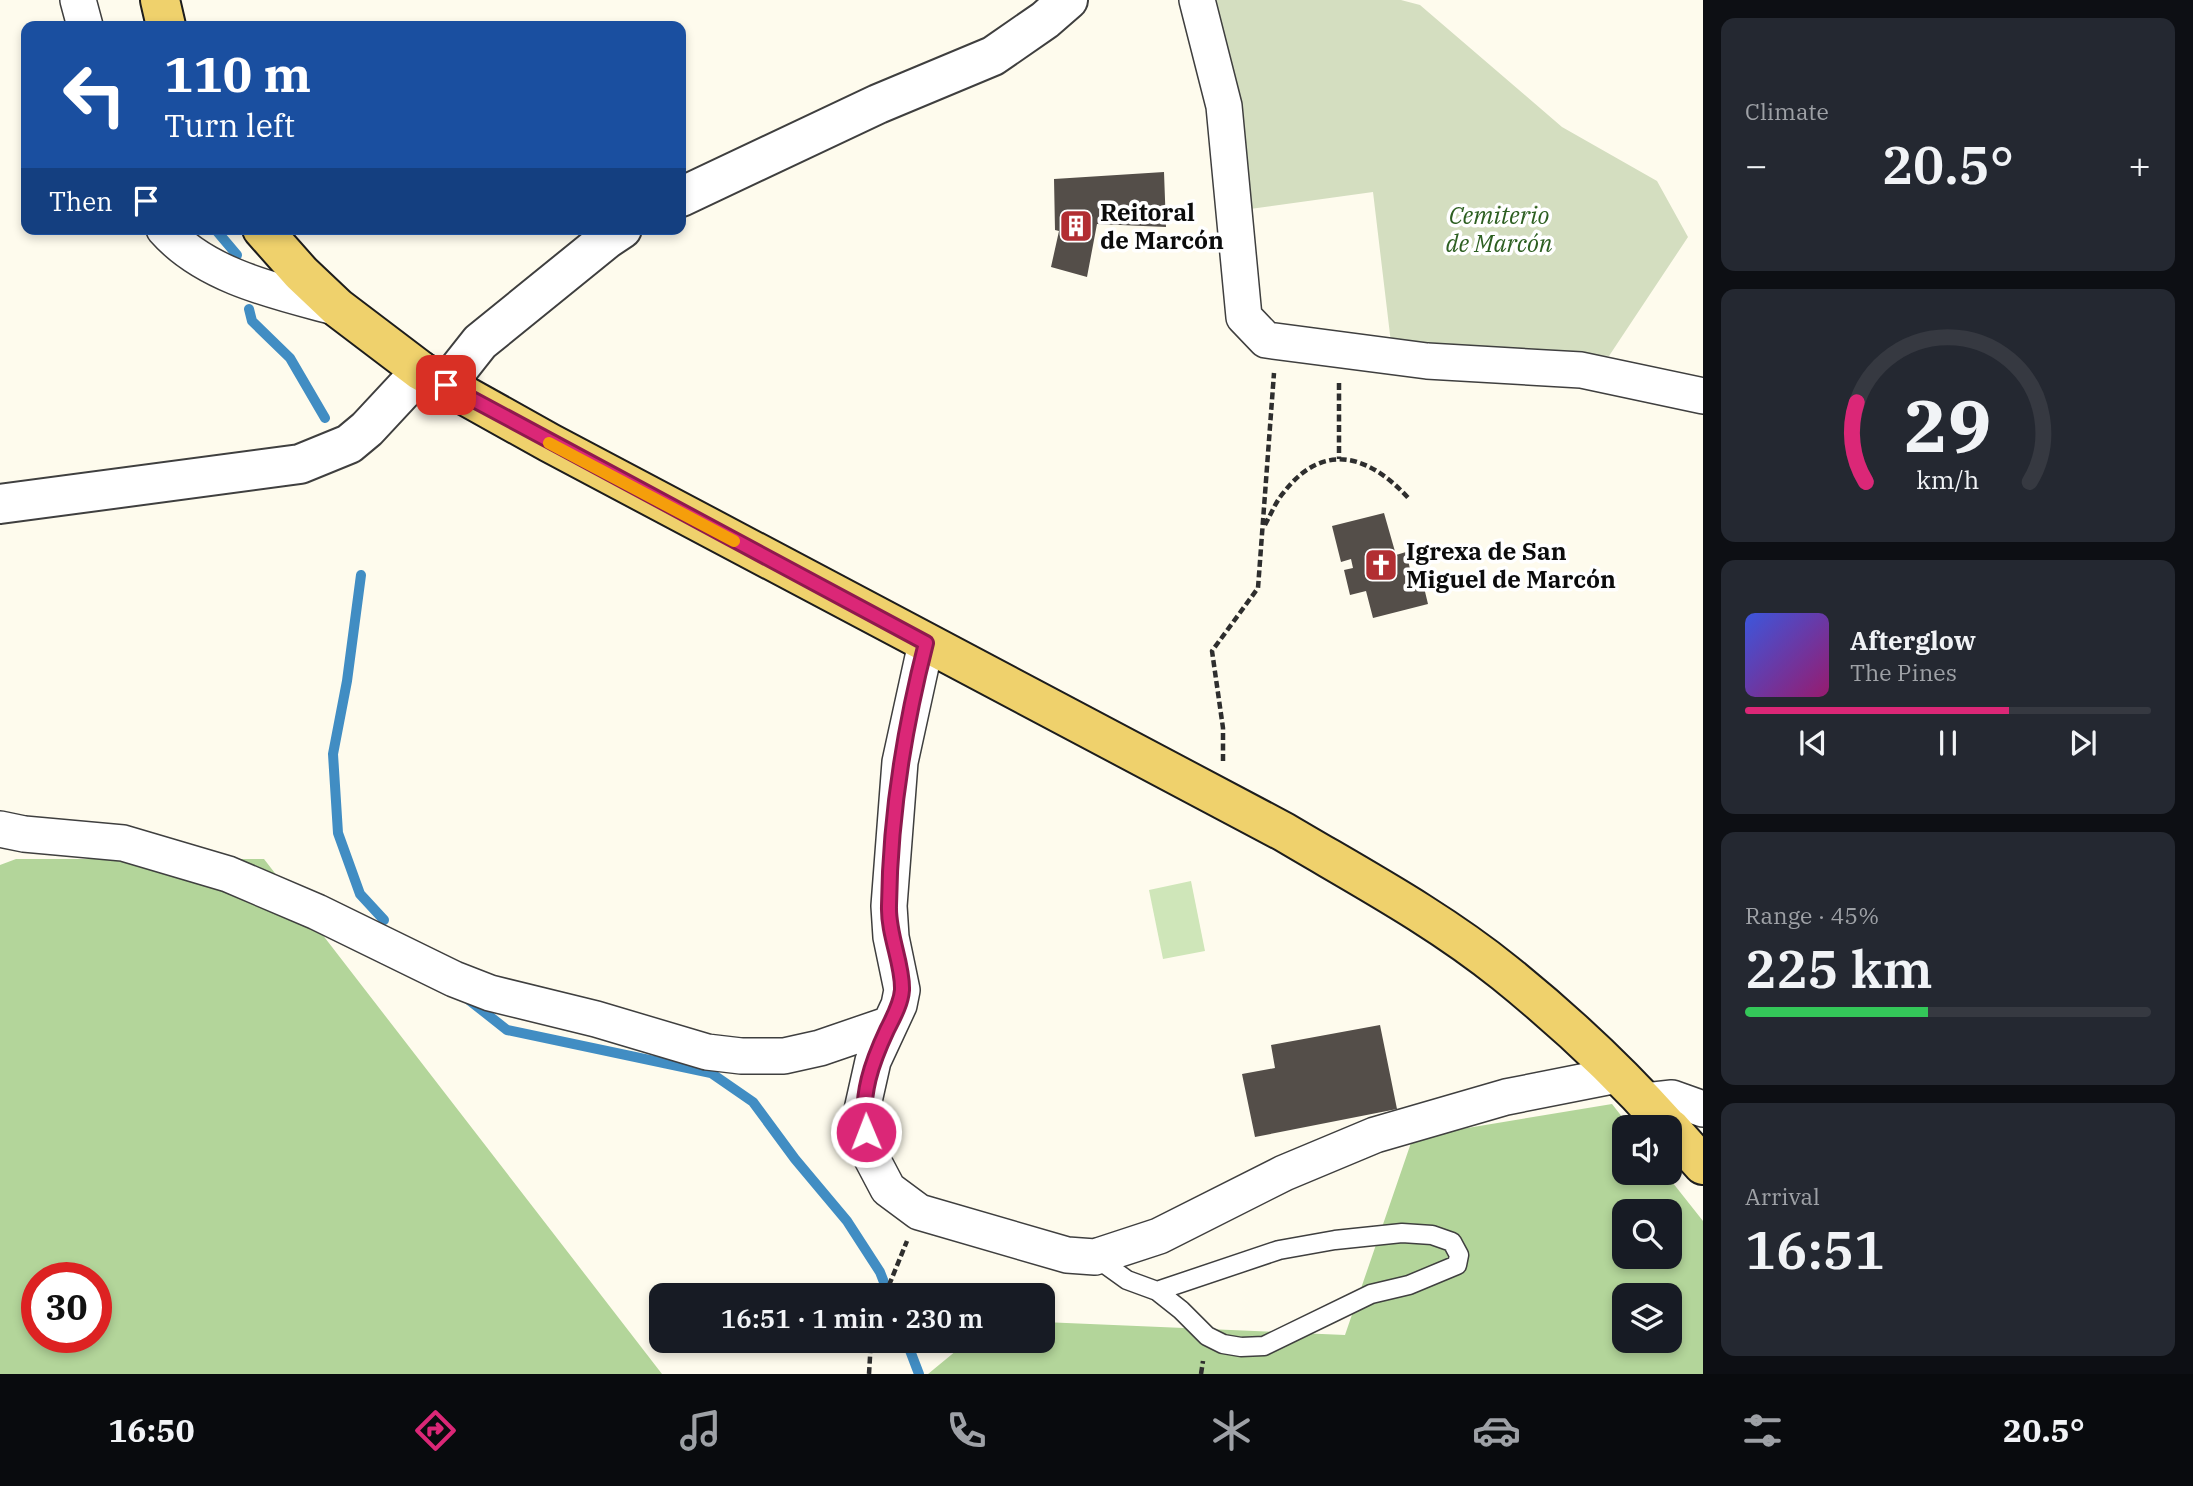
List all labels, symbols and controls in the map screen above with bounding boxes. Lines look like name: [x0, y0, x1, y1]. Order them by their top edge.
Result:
text: 110 m: [164, 42, 311, 105]
icon: left: [49, 49, 140, 140]
text: Climate: [1745, 96, 1829, 126]
text: Turn left: [164, 104, 295, 146]
text: 20.5°: [1882, 131, 2014, 198]
text: −: [1745, 140, 1768, 189]
text: +: [2128, 140, 2151, 189]
icon: arrive: [127, 182, 165, 220]
text: Then: [49, 184, 113, 218]
place label: Reitoral de Marcón: [1100, 196, 1224, 256]
park label: Cemiterio de Marcón: [1446, 199, 1553, 259]
building icon: Reitoral de Marcón: [1057, 207, 1095, 245]
pin: [416, 355, 476, 415]
icon: arrive: [427, 366, 465, 404]
text: 29: [1904, 377, 1992, 472]
text: km/h: [1916, 463, 1980, 496]
place label: Igrexa de San Miguel de Marcón: [1406, 535, 1616, 595]
church icon: Igrexa de San Miguel de Marcón: [1362, 546, 1400, 584]
text: Afterglow: [1850, 623, 1976, 657]
text: The Pines: [1850, 657, 1957, 687]
icon: previous: [1794, 724, 1832, 762]
icon: pause: [1929, 724, 1967, 762]
icon: next: [2064, 724, 2102, 762]
text: Range · 45%: [1745, 900, 1879, 930]
text: 225 km: [1745, 935, 1933, 1002]
position arrow: [829, 1095, 903, 1169]
map controls: [1612, 1115, 1682, 1353]
button: sound: [1612, 1115, 1682, 1185]
text: Arrival: [1745, 1181, 1820, 1211]
button: search: [1612, 1199, 1682, 1269]
text: 16:51: [1745, 1216, 1885, 1283]
speed limit sign: 30: [21, 1262, 112, 1353]
button: layers: [1612, 1283, 1682, 1353]
text: 16:51 · 1 min · 230 m: [721, 1301, 983, 1335]
icon: directions: [411, 1406, 460, 1455]
icon: music: [676, 1406, 725, 1455]
icon: phone: [942, 1406, 991, 1455]
icon: climate: [1207, 1406, 1256, 1455]
icon: car: [1472, 1406, 1521, 1455]
icon: filters: [1738, 1406, 1787, 1455]
text: 16:50: [108, 1409, 195, 1451]
text: 20.5°: [2003, 1409, 2085, 1451]

